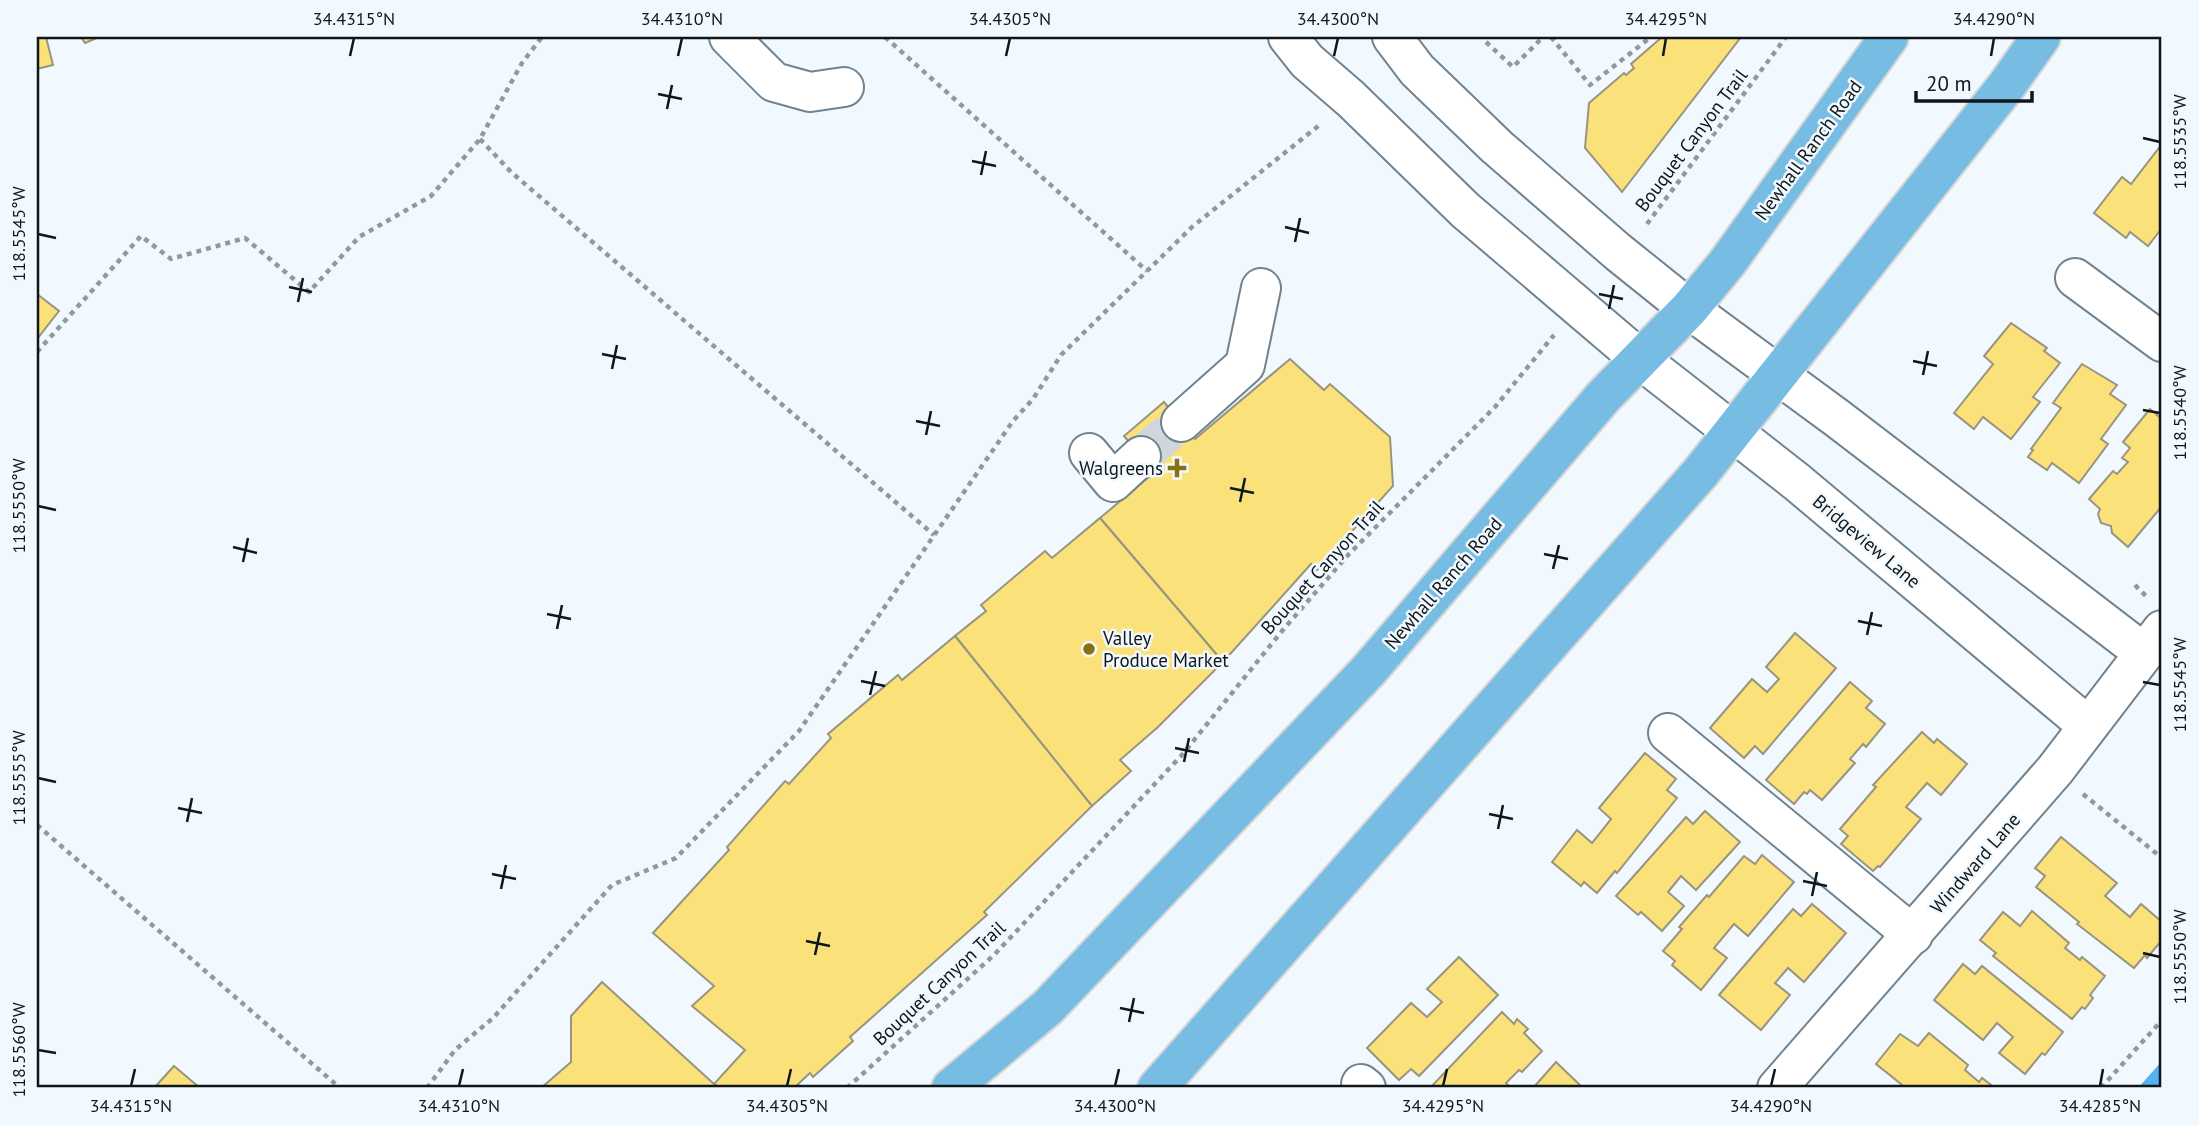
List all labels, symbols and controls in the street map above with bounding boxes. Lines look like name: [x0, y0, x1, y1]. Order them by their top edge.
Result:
text: 34.4315°N: [313, 7, 395, 30]
text: 34.4310°N: [641, 7, 723, 30]
text: 34.4305°N: [969, 7, 1051, 30]
text: 34.4300°N: [1297, 7, 1379, 30]
text: 34.4295°N: [1625, 7, 1707, 30]
text: 34.4290°N: [1953, 7, 2035, 30]
scale bar: [1916, 60, 2031, 104]
street label: Bouquet Canyon Trail: [1630, 64, 1753, 216]
text: 20 m: [1926, 70, 1972, 97]
street label: Newhall Ranch Road: [1749, 75, 1867, 225]
text: 118.5535°W: [2168, 94, 2191, 190]
text: 118.5545°W: [7, 186, 30, 282]
text: 118.5540°W: [2168, 365, 2191, 461]
place label: Walgreens: [1079, 456, 1163, 480]
text: 118.5550°W: [7, 458, 30, 554]
marker: Walgreens: [1169, 460, 1185, 476]
street label: Bridgeview Lane: [1808, 489, 1926, 593]
street label: Bouquet Canyon Trail: [1255, 495, 1389, 639]
street label: Newhall Ranch Road: [1379, 512, 1507, 654]
place label: Valley Produce Market: [1102, 626, 1229, 672]
text: 118.5545°W: [2168, 637, 2191, 733]
marker: Valley Produce Market: [1081, 641, 1097, 657]
text: 118.5555°W: [7, 730, 30, 826]
street label: Windward Lane: [1925, 808, 2025, 918]
text: 118.5550°W: [2168, 909, 2191, 1005]
street label: Bouquet Canyon Trail: [868, 915, 1010, 1051]
text: 118.5560°W: [7, 1002, 30, 1098]
text: 34.4315°N: [90, 1094, 172, 1117]
text: 34.4310°N: [418, 1094, 500, 1117]
text: 34.4305°N: [746, 1094, 828, 1117]
text: 34.4300°N: [1074, 1094, 1156, 1117]
text: 34.4295°N: [1402, 1094, 1484, 1117]
text: 34.4290°N: [1730, 1094, 1812, 1117]
text: 34.4285°N: [2059, 1094, 2141, 1117]

